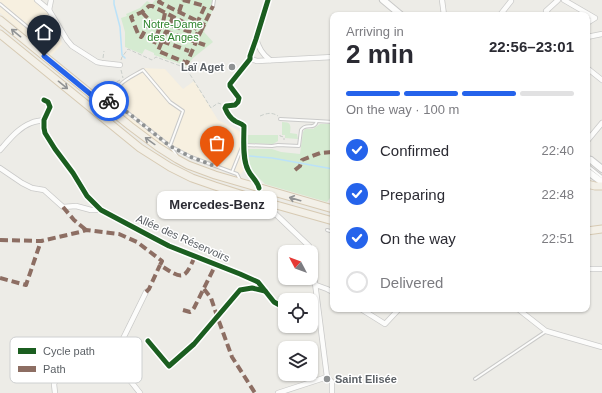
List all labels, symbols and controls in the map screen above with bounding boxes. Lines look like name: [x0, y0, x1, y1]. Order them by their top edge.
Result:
pin: [27, 15, 61, 56]
park label: Notre-Dame des Anges: [143, 18, 203, 43]
icon: home: [33, 21, 55, 43]
text: Arriving in: [346, 24, 404, 39]
one-way arrow: [10, 28, 21, 37]
text: 22:56–23:01: [489, 38, 574, 55]
text: 2 min: [346, 39, 414, 69]
place label: Laï Aget: [181, 61, 224, 73]
marker: Laï Aget: [227, 62, 237, 72]
one-way arrow: [57, 81, 68, 90]
courier: [89, 81, 129, 121]
icon: bike: [98, 90, 120, 112]
text: On the way · 100 m: [346, 102, 459, 117]
pin: [200, 126, 234, 167]
icon: bag: [206, 132, 228, 154]
one-way arrow: [144, 137, 155, 145]
icon: check: [346, 139, 368, 161]
text: Confirmed: [380, 142, 449, 159]
text: 22:40: [541, 143, 574, 158]
icon: check: [346, 183, 368, 205]
text: Preparing: [380, 186, 445, 203]
text: 22:48: [541, 187, 574, 202]
callout: Mercedes-Benz: [157, 191, 277, 219]
one-way arrow: [289, 195, 302, 202]
text: Mercedes-Benz: [169, 197, 265, 212]
street label: Allée des Réservoirs: [134, 212, 232, 264]
icon: check: [346, 227, 368, 249]
text: On the way: [380, 230, 456, 247]
text: 22:51: [541, 231, 574, 246]
north arrow: [278, 245, 318, 285]
map controls: [278, 245, 318, 381]
text: Delivered: [380, 274, 443, 291]
button: locate: [278, 293, 318, 333]
legend: [10, 337, 142, 383]
button: layers: [278, 341, 318, 381]
text: Cycle path: [43, 345, 95, 357]
text: Path: [43, 363, 66, 375]
place label: Saint Elisée: [335, 373, 397, 385]
marker: Saint Elisée: [322, 374, 332, 384]

